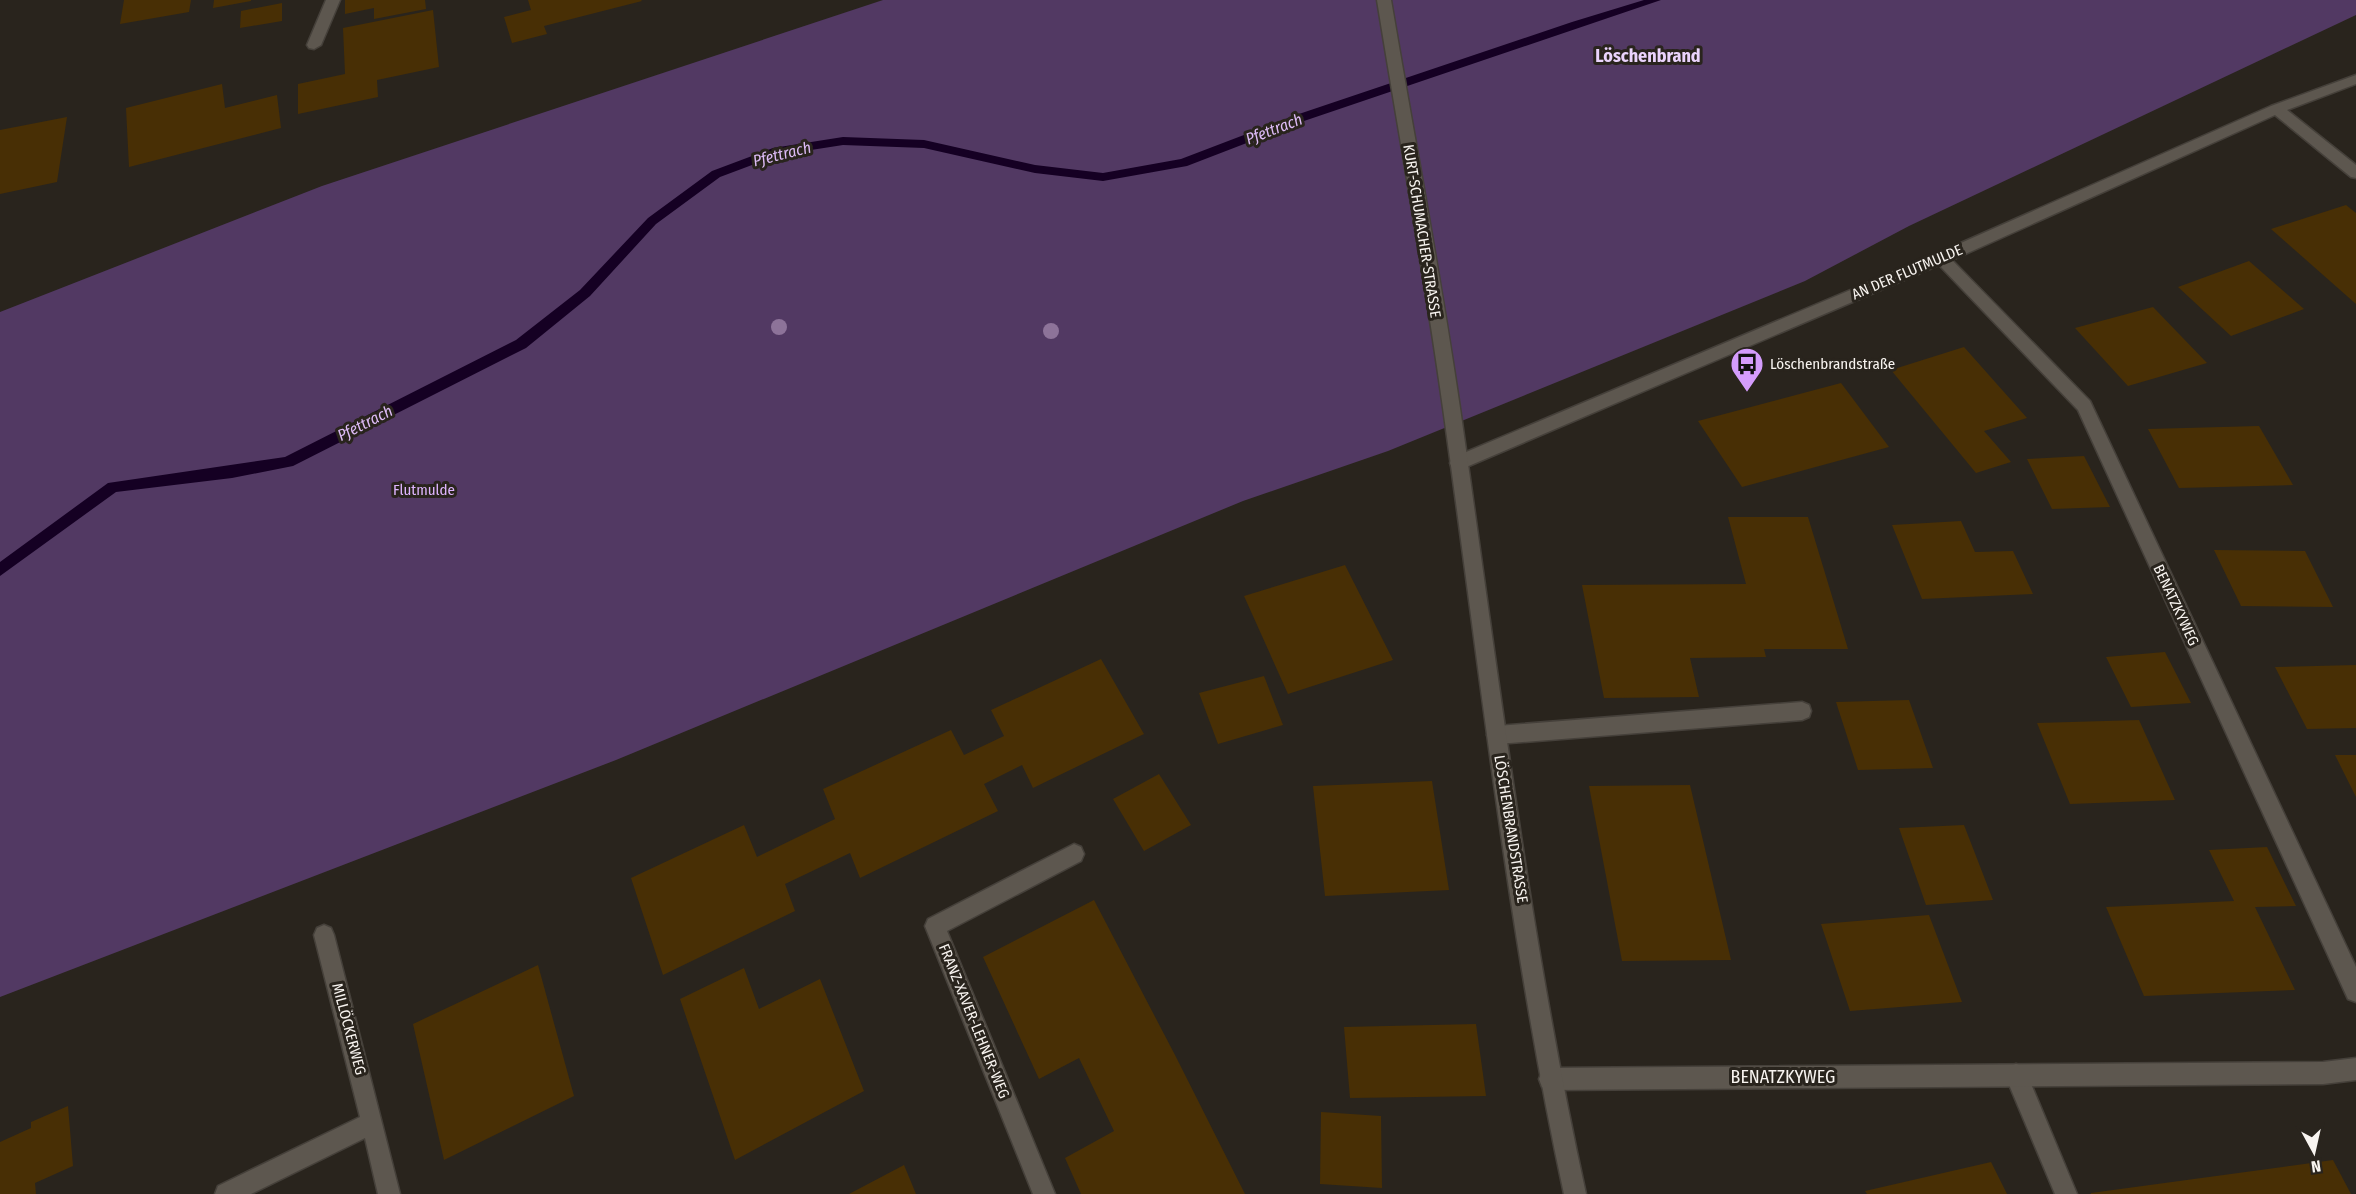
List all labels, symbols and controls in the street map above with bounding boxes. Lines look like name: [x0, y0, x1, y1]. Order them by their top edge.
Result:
district label: Löschenbrand: [1595, 45, 1701, 67]
water label: Pfettrach: [1243, 110, 1305, 148]
water label: Pfettrach: [751, 138, 813, 170]
street label: KURT-SCHUMACHER-STRASSE: [1399, 143, 1445, 319]
street label: AN DER FLUTMULDE: [1849, 241, 1965, 303]
bus stop icon: Löschenbrandstraße: [1729, 346, 1765, 393]
place label: Löschenbrandstraße: [1770, 355, 1895, 373]
water label: Pfettrach: [334, 401, 396, 445]
park label: Flutmulde: [393, 481, 455, 499]
street label: BENATZKYWEG: [2149, 562, 2203, 648]
street label: LÖSCHENBRANDSTRASSE: [1490, 754, 1532, 904]
street label: FRANZ-XAVER-LEHNER-WEG: [935, 941, 1013, 1101]
street label: MILLÖCKERWEG: [328, 981, 370, 1077]
street label: BENATZKYWEG: [1731, 1066, 1835, 1088]
north arrow: [2284, 1122, 2344, 1182]
text: N: [2310, 1156, 2322, 1176]

